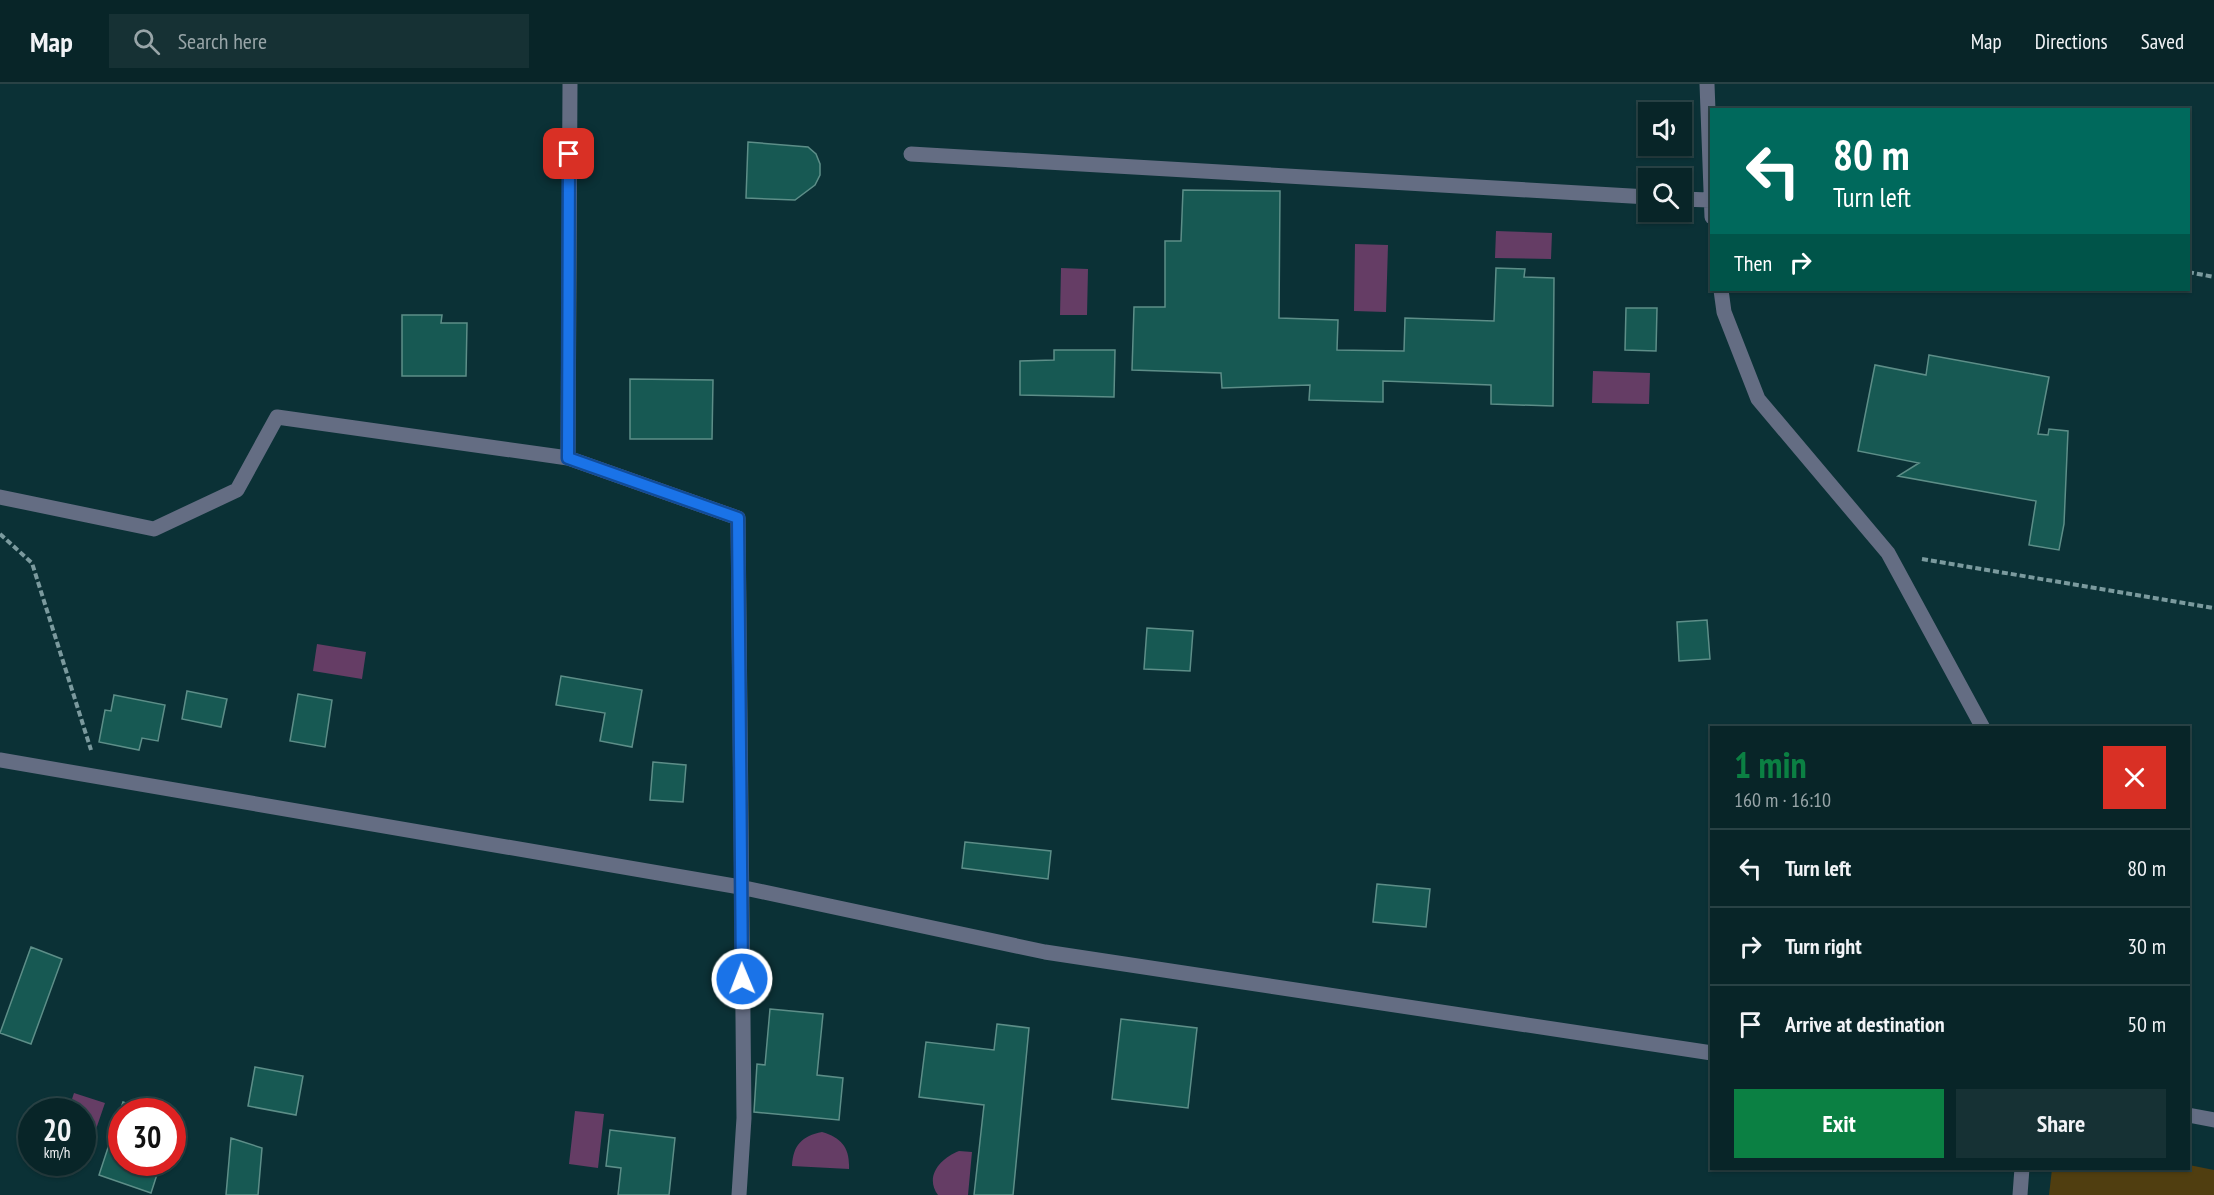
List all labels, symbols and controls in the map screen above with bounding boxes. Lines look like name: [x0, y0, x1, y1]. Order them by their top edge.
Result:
search box: [109, 14, 529, 68]
text: Map: [30, 23, 73, 60]
icon: search: [130, 25, 163, 58]
text: Search here: [178, 27, 267, 55]
text: Map: [1971, 28, 2002, 55]
text: Directions: [2035, 28, 2108, 55]
text: Saved: [2141, 28, 2184, 55]
map controls: [1638, 102, 1692, 222]
button: sound: [1638, 102, 1692, 156]
text: 80 m: [1833, 127, 1910, 182]
pin: [543, 128, 594, 179]
icon: left: [1734, 132, 1812, 210]
icon: arrive: [552, 137, 585, 170]
button: search: [1638, 168, 1692, 222]
text: Turn left: [1833, 180, 1911, 214]
icon: right: [1784, 246, 1817, 279]
text: Then: [1734, 249, 1772, 277]
text: 1 min: [1734, 741, 1807, 788]
button: close: [2103, 746, 2166, 809]
text: 160 m · 16:10: [1734, 787, 1831, 813]
icon: left: [1734, 852, 1767, 885]
text: Turn left: [1785, 854, 1851, 882]
text: 80 m: [2127, 854, 2166, 882]
icon: right: [1734, 930, 1767, 963]
text: Turn right: [1785, 932, 1862, 960]
text: 30 m: [2127, 932, 2166, 960]
position arrow: [710, 947, 774, 1011]
icon: arrive: [1734, 1008, 1767, 1041]
text: Arrive at destination: [1785, 1010, 1945, 1038]
text: 50 m: [2127, 1010, 2166, 1038]
button: Exit: [1734, 1089, 1944, 1158]
button: Share: [1956, 1089, 2166, 1158]
speed limit sign: 30: [108, 1098, 186, 1176]
text: 20: [43, 1110, 71, 1149]
text: km/h: [44, 1143, 70, 1162]

